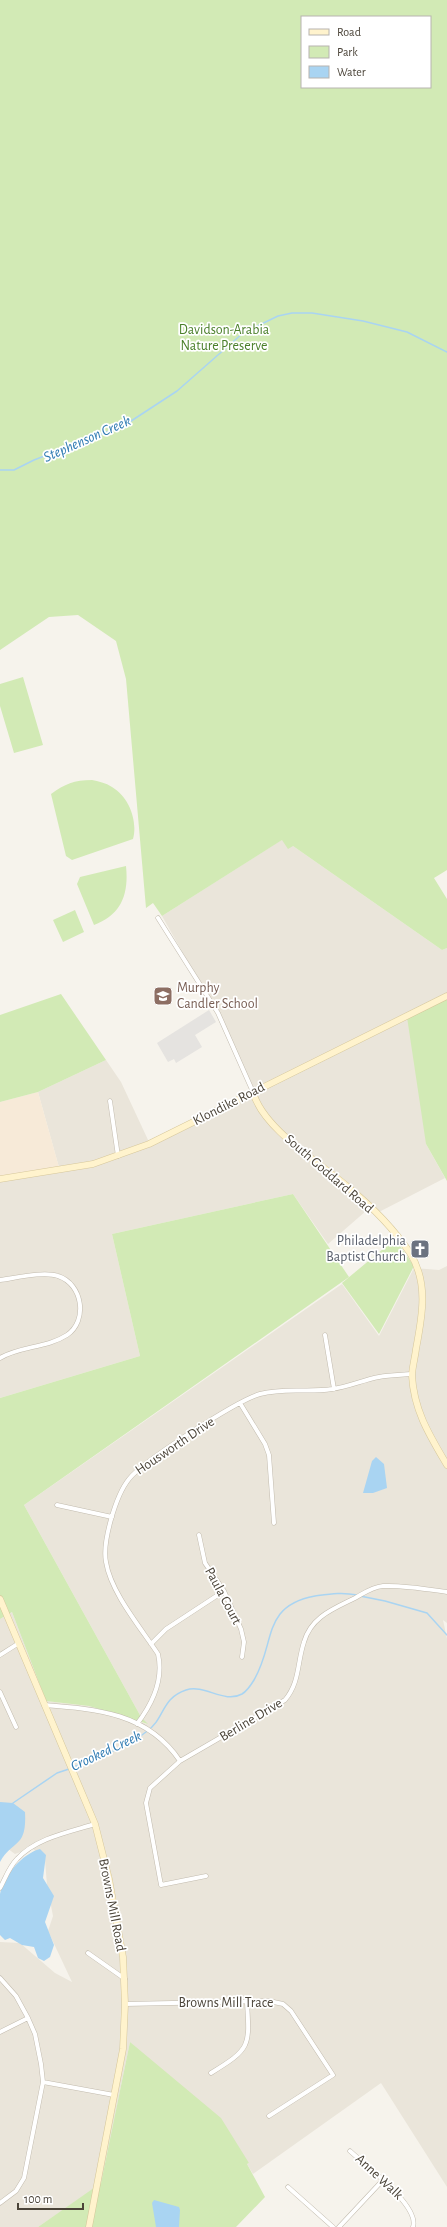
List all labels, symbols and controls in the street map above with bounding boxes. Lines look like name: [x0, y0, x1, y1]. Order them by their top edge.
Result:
legend: [301, 16, 431, 88]
text: Road: [337, 26, 361, 38]
text: Park: [337, 46, 358, 58]
text: Water: [337, 66, 366, 78]
park label: Davidson-Arabia Nature Preserve: [179, 323, 270, 353]
water label: Stephenson Creek: [41, 413, 133, 465]
place label: Murphy Candler School: [177, 981, 258, 1011]
school or university icon: Murphy Candler School: [152, 985, 174, 1007]
street label: Klondike Road: [191, 1080, 267, 1128]
street label: South Goddard Road: [282, 1132, 376, 1216]
place label: Philadelphia Baptist Church: [326, 1234, 407, 1264]
church icon: Philadelphia Baptist Church: [409, 1238, 431, 1260]
street label: Housworth Drive: [133, 1414, 217, 1478]
street label: Paula Court: [202, 1565, 244, 1627]
street label: Berline Drive: [217, 1696, 285, 1744]
water label: Crooked Creek: [68, 1728, 144, 1774]
street label: Browns Mill Road: [96, 1857, 128, 1953]
street label: Browns Mill Trace: [178, 1996, 274, 2010]
street label: Anne Walk: [353, 2152, 406, 2203]
scale bar: [18, 2185, 83, 2211]
text: 100 m: [24, 2193, 52, 2205]

